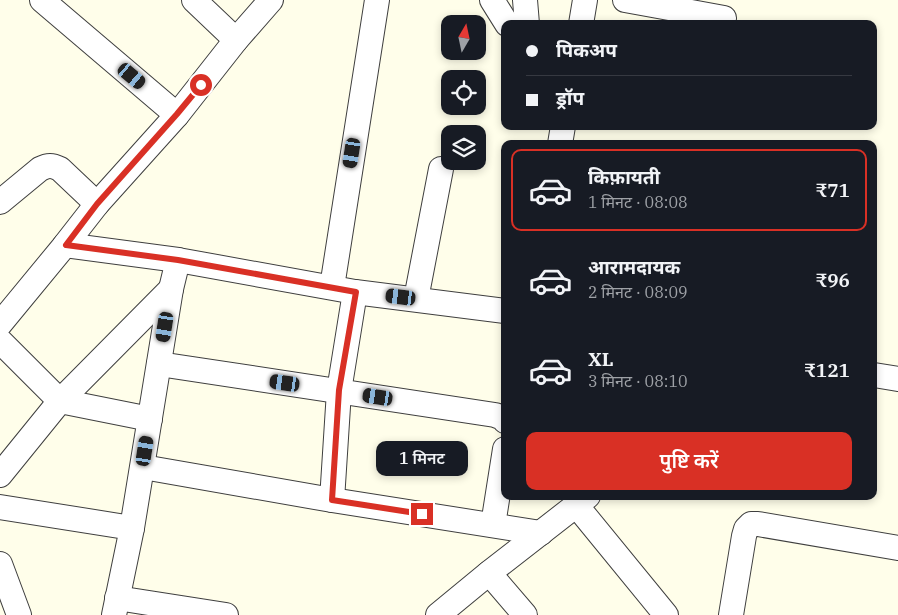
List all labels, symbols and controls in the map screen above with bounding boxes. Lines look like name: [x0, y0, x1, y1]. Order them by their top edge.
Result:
north arrow: [441, 15, 486, 60]
map controls: [441, 15, 486, 170]
text: पिकअप: [556, 38, 617, 62]
car: [115, 61, 148, 91]
button: locate: [441, 70, 486, 115]
route start: [190, 74, 212, 96]
text: ड्रॉप: [556, 86, 584, 110]
button: layers: [441, 125, 486, 170]
car: [342, 137, 361, 169]
text: किफ़ायती: [588, 165, 660, 189]
icon: car: [528, 168, 573, 213]
text: ₹71: [815, 178, 850, 202]
text: 1 मिनट · 08:08: [588, 192, 688, 212]
text: आरामदायक: [588, 255, 680, 279]
icon: car: [528, 258, 573, 303]
text: ₹96: [815, 268, 850, 292]
text: 2 मिनट · 08:09: [588, 282, 688, 302]
car: [385, 288, 416, 306]
car: [155, 311, 174, 343]
text: XL: [588, 347, 614, 371]
icon: car: [528, 348, 573, 393]
text: ₹121: [804, 358, 850, 382]
text: 3 मिनट · 08:10: [588, 371, 688, 391]
car: [269, 373, 300, 393]
car: [362, 387, 393, 407]
button: पुष्टि करें: [526, 432, 852, 490]
car: [135, 435, 154, 467]
callout: 1 मिनट: [376, 442, 468, 476]
text: 1 मिनट: [399, 448, 445, 468]
route end: [411, 503, 433, 525]

